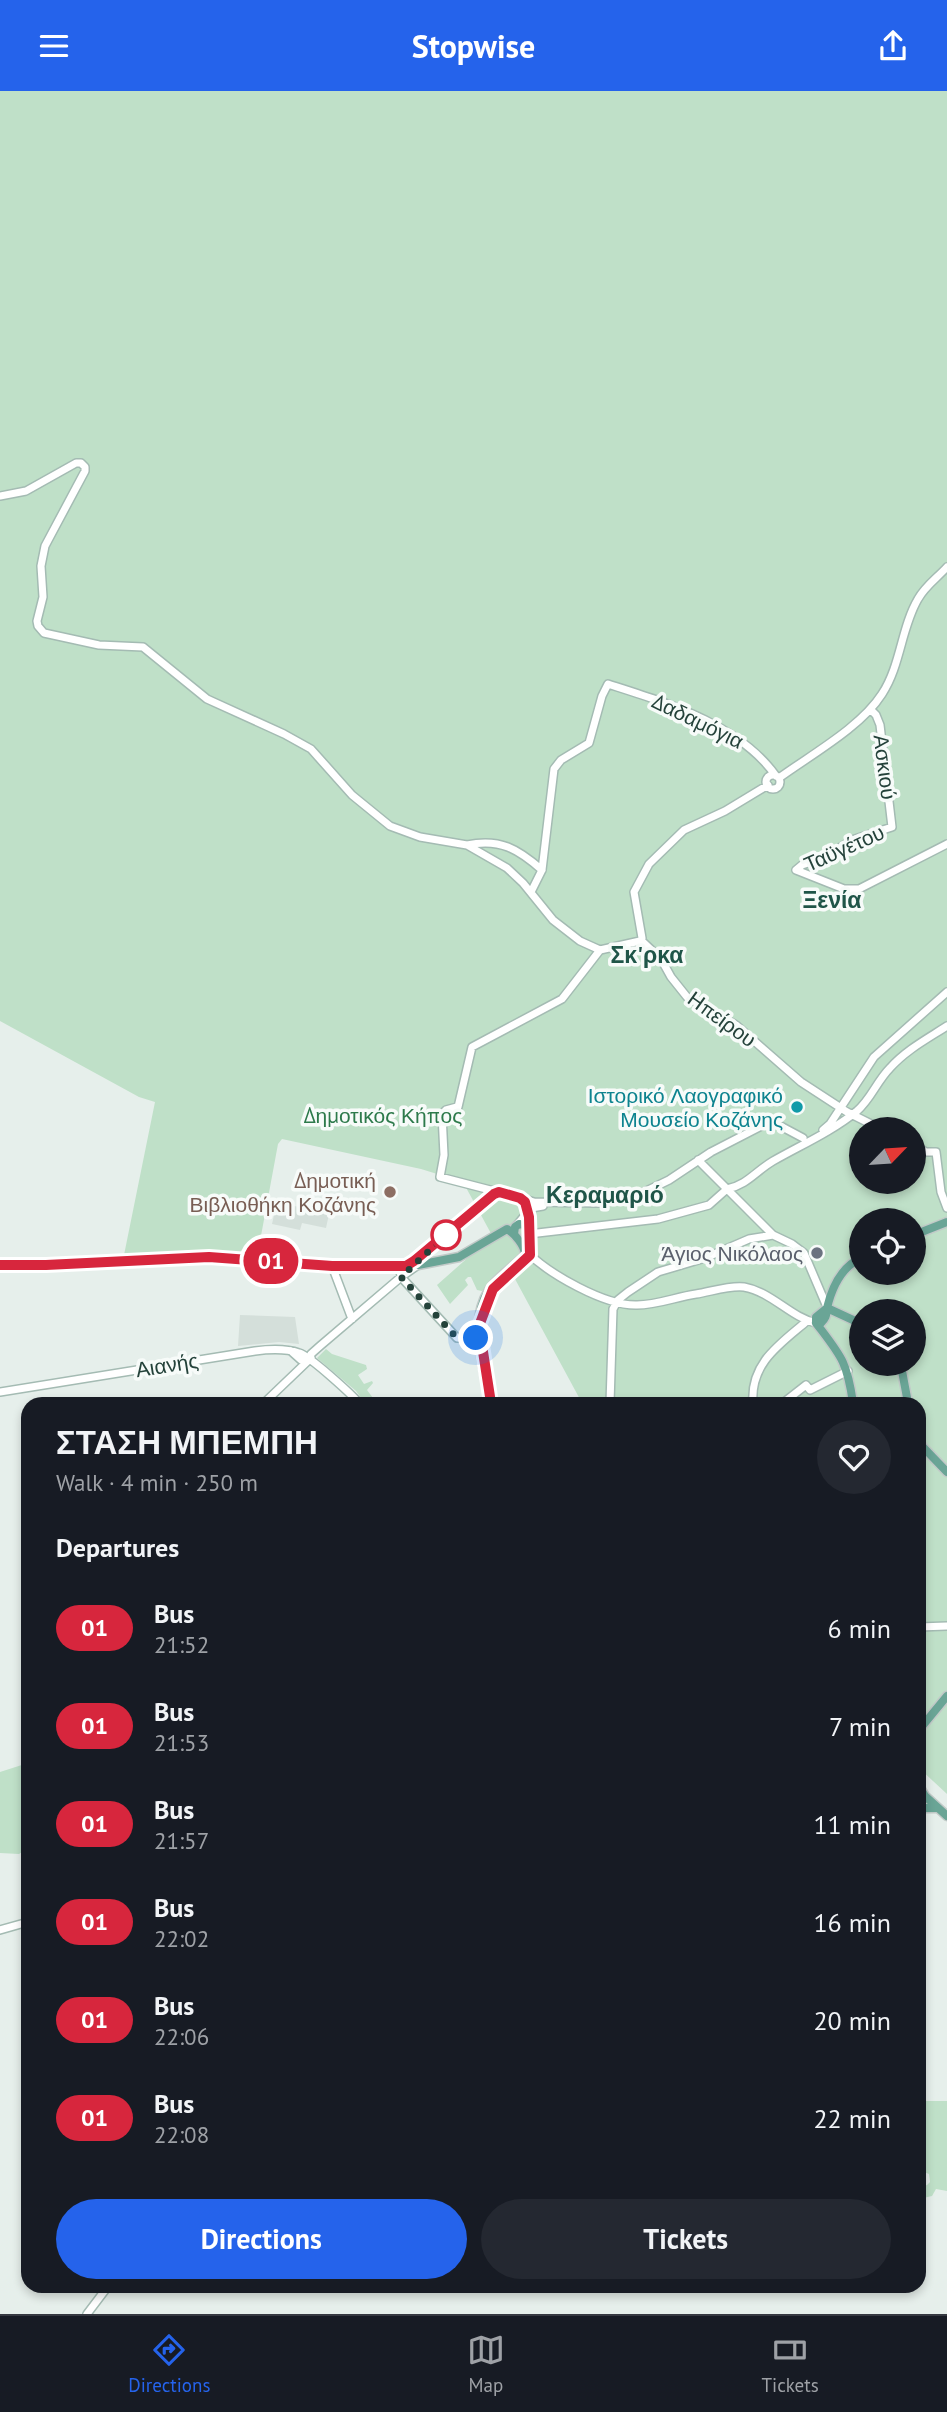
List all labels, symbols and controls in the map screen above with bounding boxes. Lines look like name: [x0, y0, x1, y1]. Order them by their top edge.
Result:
text: Stopwise: [412, 25, 535, 67]
icon: menu: [35, 27, 73, 65]
icon: share: [874, 27, 912, 65]
street label: Δαδαμόγια: [648, 687, 748, 755]
street label: Ασκιού: [868, 733, 902, 801]
street label: Ταϋγέτου: [800, 818, 888, 878]
district label: Ξενία: [802, 885, 862, 914]
district label: Σκ'ρκα: [611, 940, 683, 969]
street label: Ηπείρου: [682, 985, 762, 1053]
place label: Ιστορικό Λαογραφικό Μουσείο Κοζάνης: [588, 1082, 783, 1133]
marker: Ιστορικό Λαογραφικό Μουσείο Κοζάνης: [789, 1099, 805, 1115]
park label: Δημοτικός Κήπος: [304, 1102, 462, 1129]
north arrow: [849, 1117, 926, 1193]
map controls: [849, 1117, 926, 1376]
place label: Δημοτική Βιβλιοθήκη Κοζάνης: [190, 1167, 376, 1218]
district label: Κεραμαριό: [546, 1180, 664, 1209]
marker: Δημοτική Βιβλιοθήκη Κοζάνης: [382, 1184, 398, 1200]
button: locate: [849, 1208, 926, 1285]
unlabelled marker: [431, 1220, 461, 1250]
line badge: 01: [240, 1238, 302, 1284]
place label: Άγιος Νικόλαος: [661, 1240, 803, 1267]
text: 01: [257, 1245, 285, 1276]
marker: Άγιος Νικόλαος: [809, 1245, 825, 1261]
button: layers: [849, 1299, 926, 1376]
your location: [458, 1320, 493, 1355]
street label: Αιανής: [134, 1347, 200, 1383]
text: ΣΤΑΣΗ ΜΠΕΜΠΗ: [56, 1420, 318, 1463]
button: heart: [817, 1420, 891, 1494]
text: Walk · 4 min · 250 m: [56, 1468, 258, 1497]
text: Departures: [56, 1531, 179, 1564]
text: Bus: [154, 1597, 194, 1630]
text: 01: [81, 1612, 108, 1643]
text: 6 min: [828, 1612, 891, 1645]
text: 21:52: [154, 1630, 209, 1659]
text: Bus: [154, 1695, 194, 1728]
text: 01: [81, 1710, 108, 1741]
text: 7 min: [829, 1710, 891, 1743]
text: 21:53: [154, 1728, 209, 1757]
text: Bus: [154, 1793, 194, 1826]
text: 01: [81, 1808, 108, 1839]
text: 11 min: [813, 1808, 891, 1841]
text: 21:57: [154, 1826, 209, 1855]
text: Bus: [154, 1891, 194, 1924]
text: 01: [81, 1906, 108, 1937]
text: 16 min: [813, 1906, 891, 1939]
text: 22:02: [154, 1924, 209, 1953]
text: Bus: [154, 1989, 194, 2022]
text: 01: [81, 2004, 108, 2035]
text: 20 min: [813, 2004, 891, 2037]
text: 22:06: [154, 2022, 209, 2051]
text: Bus: [154, 2087, 194, 2120]
text: 01: [81, 2102, 108, 2133]
text: 22 min: [813, 2102, 891, 2135]
text: 22:08: [154, 2120, 209, 2149]
button: Directions: [56, 2199, 467, 2279]
button: Tickets: [481, 2199, 891, 2279]
tab: Directions: [128, 2331, 210, 2397]
tab: Map: [467, 2331, 505, 2397]
tab: Tickets: [762, 2331, 819, 2397]

